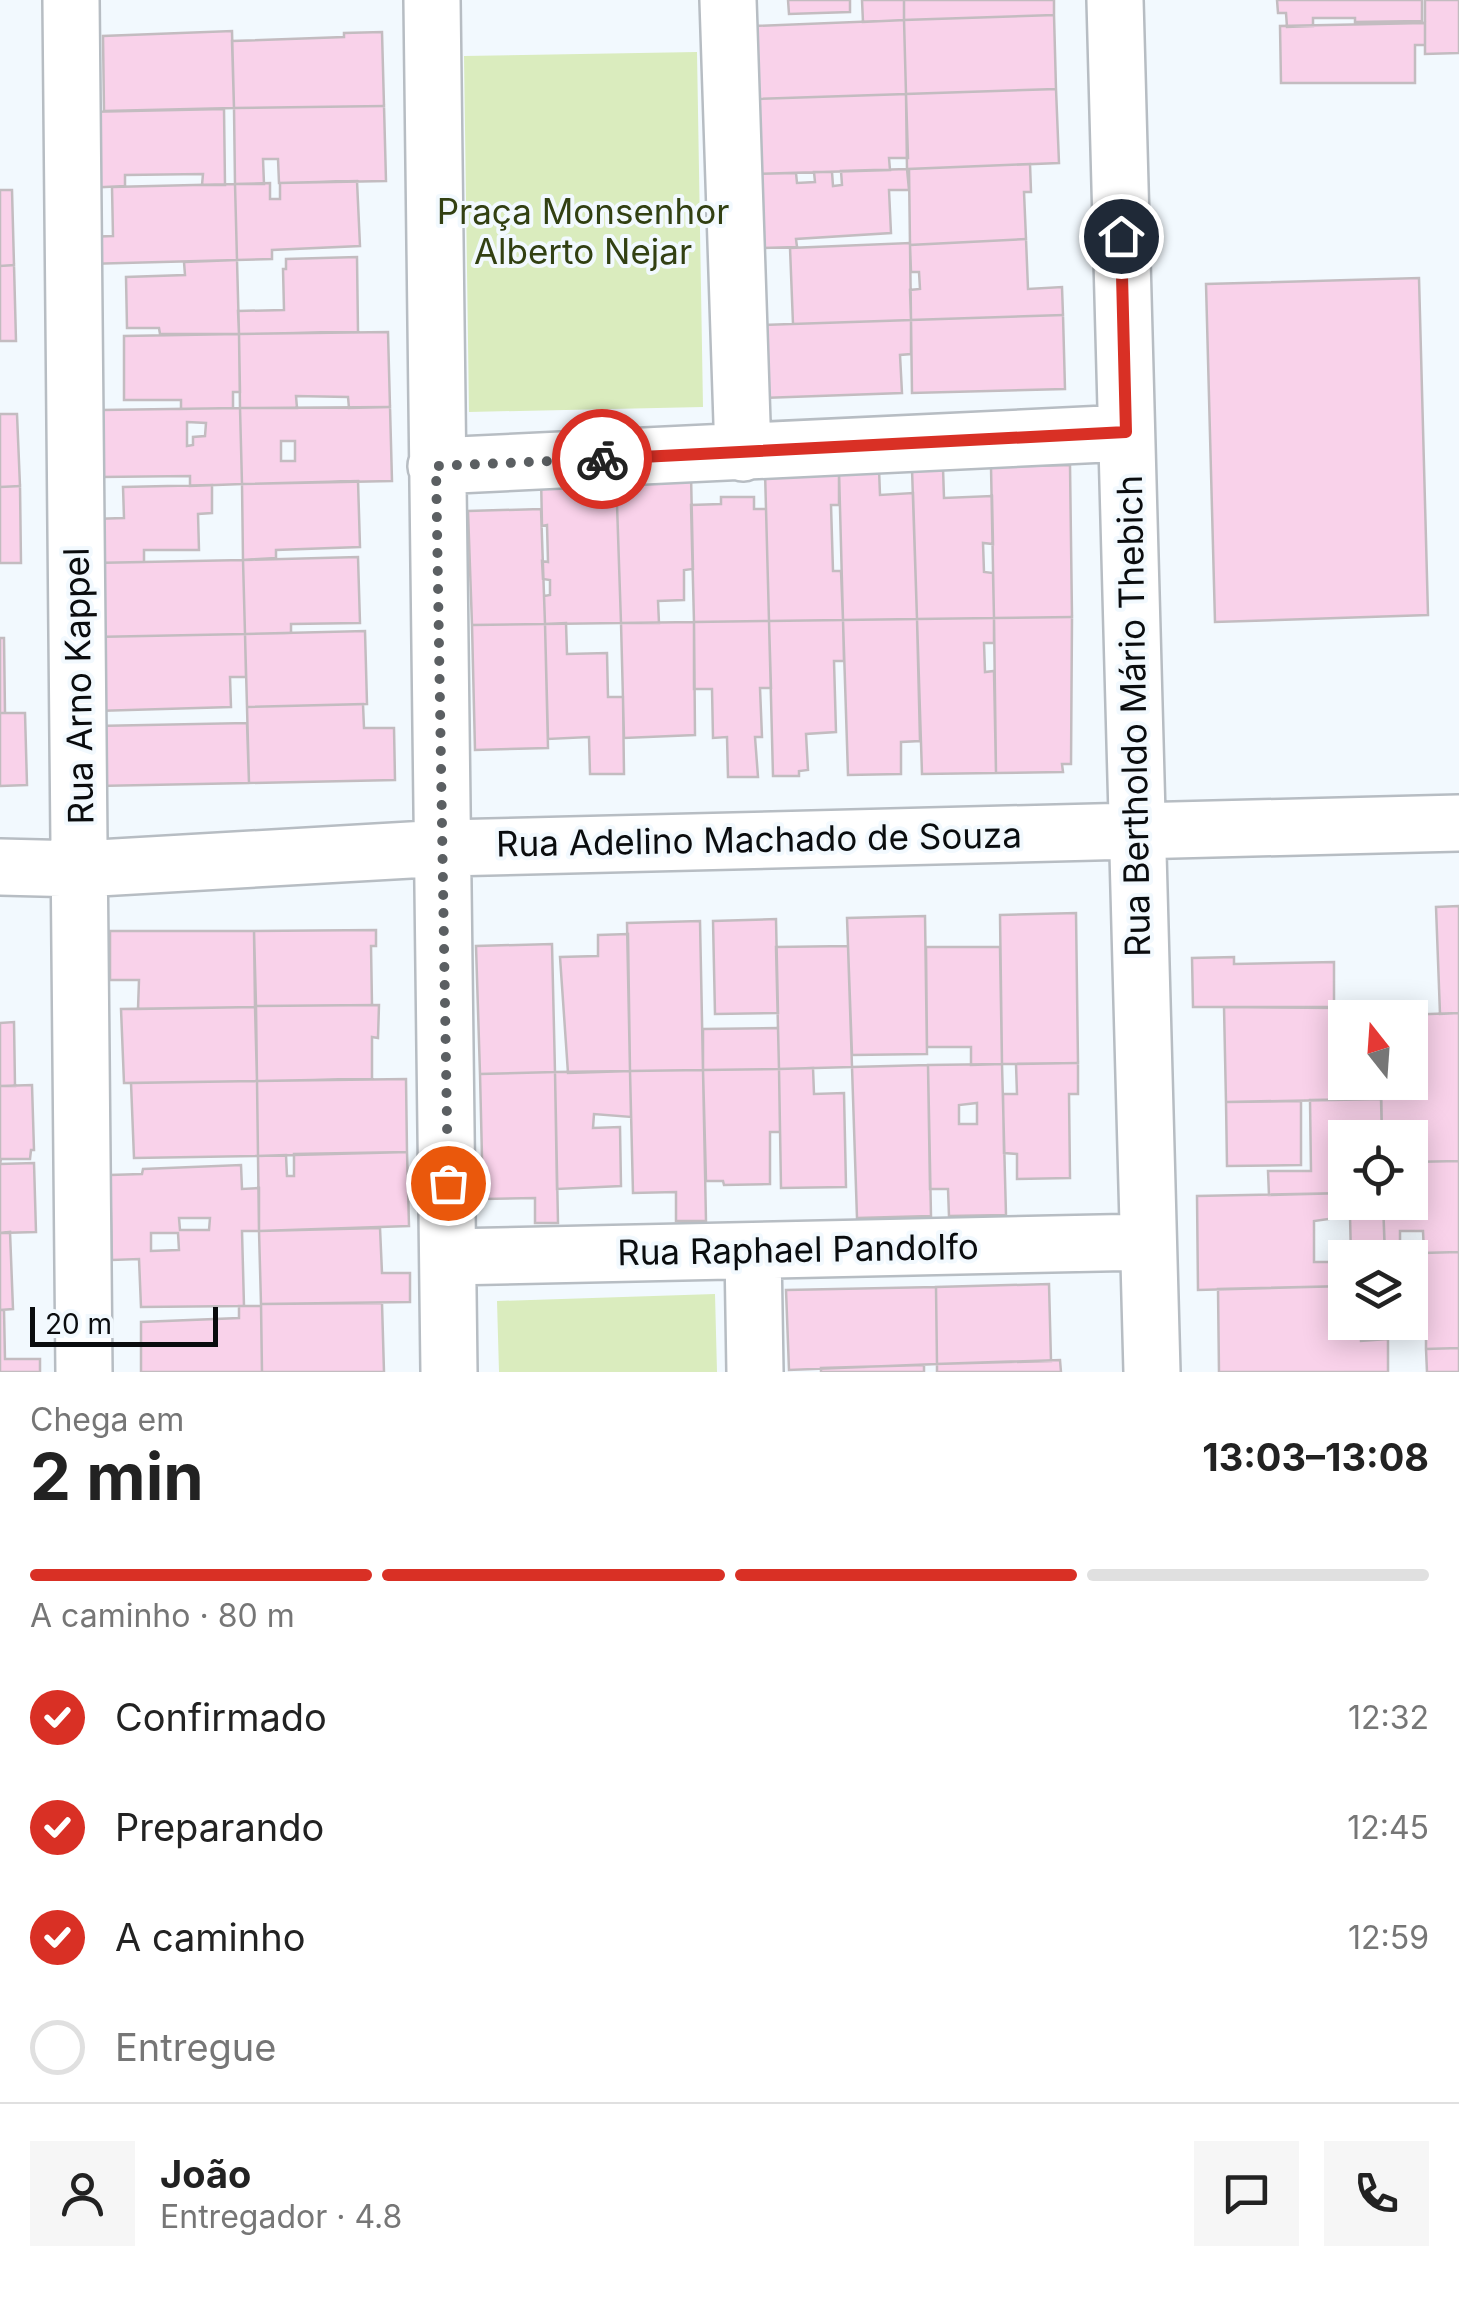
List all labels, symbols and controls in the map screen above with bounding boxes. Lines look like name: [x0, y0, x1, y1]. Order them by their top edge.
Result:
park label: Praça Monsenhor Alberto Nejar: [437, 190, 729, 272]
pin: [1079, 194, 1164, 279]
icon: home: [1094, 209, 1149, 264]
courier: [552, 409, 652, 509]
icon: bike: [575, 432, 630, 487]
street label: Rua Bertholdo Mário Thebich: [1108, 475, 1158, 957]
street label: Rua Arno Kappel: [55, 547, 101, 825]
street label: Rua Adelino Machado de Souza: [496, 813, 1022, 865]
north arrow: [1328, 1000, 1428, 1100]
map controls: [1328, 1000, 1428, 1340]
button: locate: [1328, 1120, 1428, 1220]
pin: [406, 1141, 491, 1226]
icon: bag: [421, 1156, 476, 1211]
street label: Rua Raphael Pandolfo: [617, 1225, 979, 1273]
button: layers: [1328, 1240, 1428, 1340]
scale bar: [30, 1302, 218, 1346]
text: 20 m: [45, 1307, 112, 1341]
text: Chega em: [30, 1400, 184, 1439]
text: 13:03–13:08: [1202, 1434, 1429, 1480]
text: 2 min: [30, 1437, 204, 1516]
text: A caminho · 80 m: [30, 1596, 295, 1635]
icon: check: [30, 1690, 85, 1745]
text: Confirmado: [115, 1694, 327, 1740]
text: 12:32: [1348, 1698, 1429, 1737]
icon: check: [30, 1800, 85, 1855]
text: Preparando: [115, 1804, 324, 1850]
text: 12:45: [1347, 1808, 1429, 1847]
icon: check: [30, 1910, 85, 1965]
text: A caminho: [115, 1914, 306, 1960]
text: 12:59: [1348, 1918, 1429, 1957]
text: Entregue: [115, 2024, 276, 2070]
button: person: [30, 2141, 135, 2246]
button: chat: [1194, 2141, 1299, 2246]
button: phone: [1324, 2141, 1429, 2246]
text: João: [160, 2151, 251, 2197]
text: Entregador · 4.8: [160, 2197, 402, 2236]

